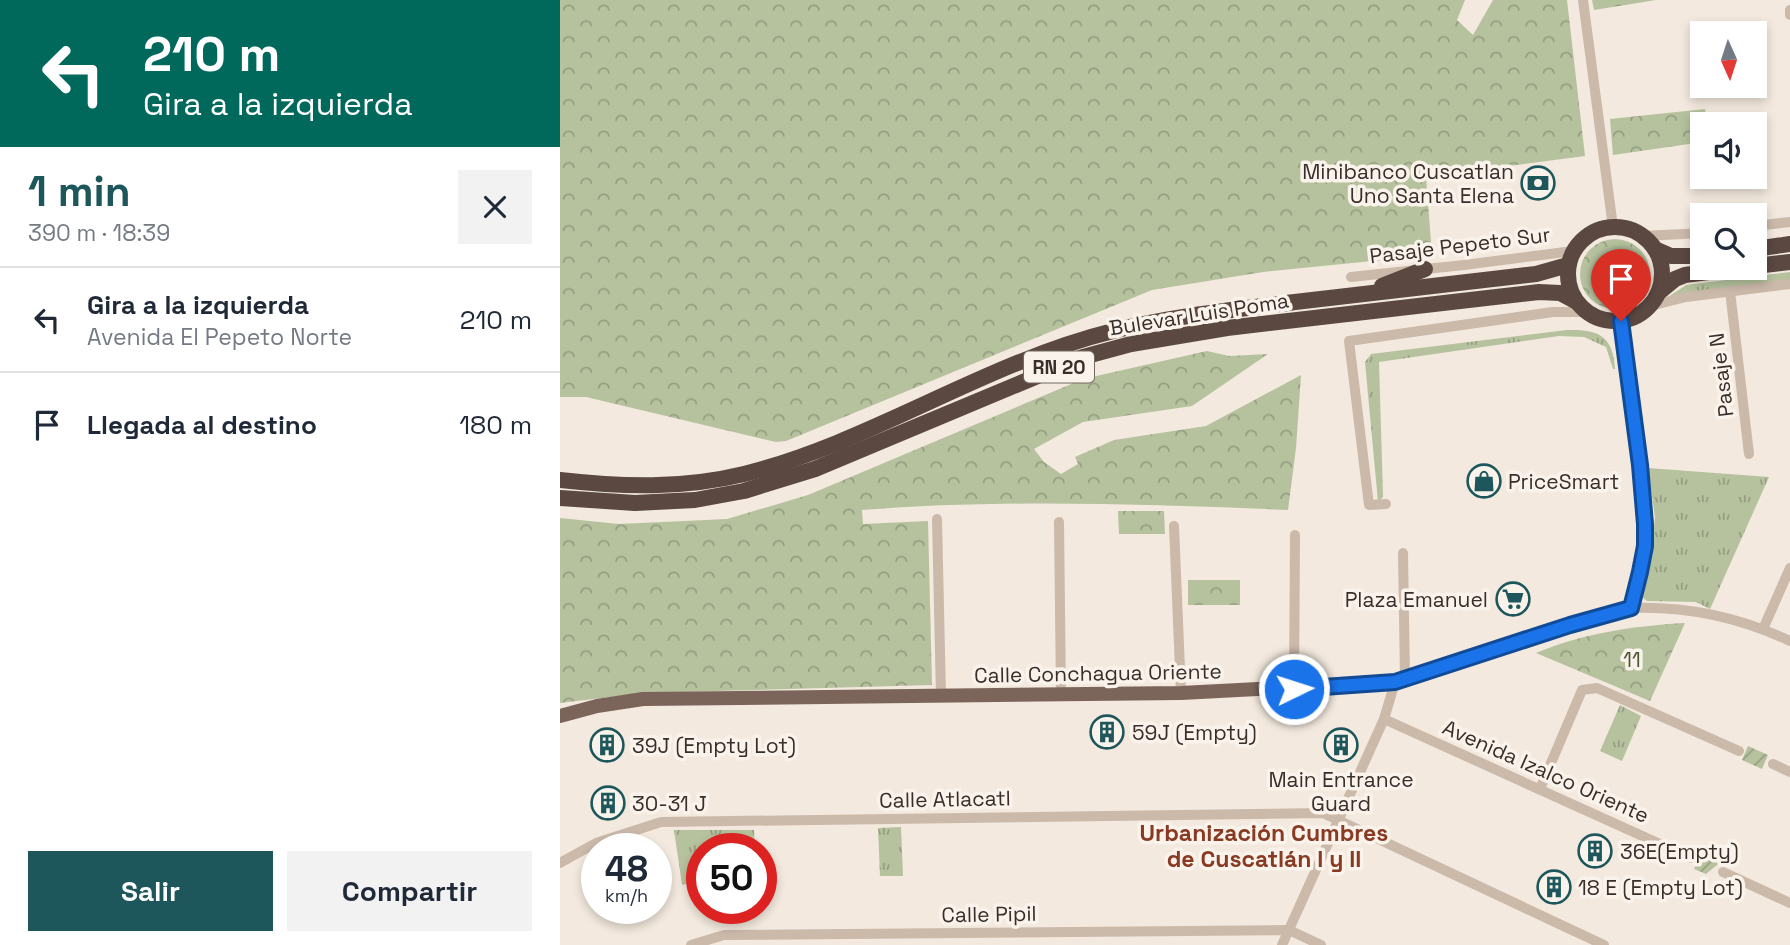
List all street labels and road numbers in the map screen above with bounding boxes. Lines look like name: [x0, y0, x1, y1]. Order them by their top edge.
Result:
street label: Pasaje Pepeto Sur: [1368, 221, 1552, 269]
street label: Bulevar Luis Poma: [1107, 286, 1291, 342]
street label: Pasaje N: [1702, 331, 1740, 419]
road number: RN 20: [1024, 352, 1094, 382]
street label: Calle Conchagua Oriente: [974, 657, 1222, 689]
street label: Avenida Izalco Oriente: [1439, 713, 1653, 829]
street label: Calle Atlacatl: [879, 784, 1011, 814]
street label: Calle Pipil: [941, 900, 1037, 928]

